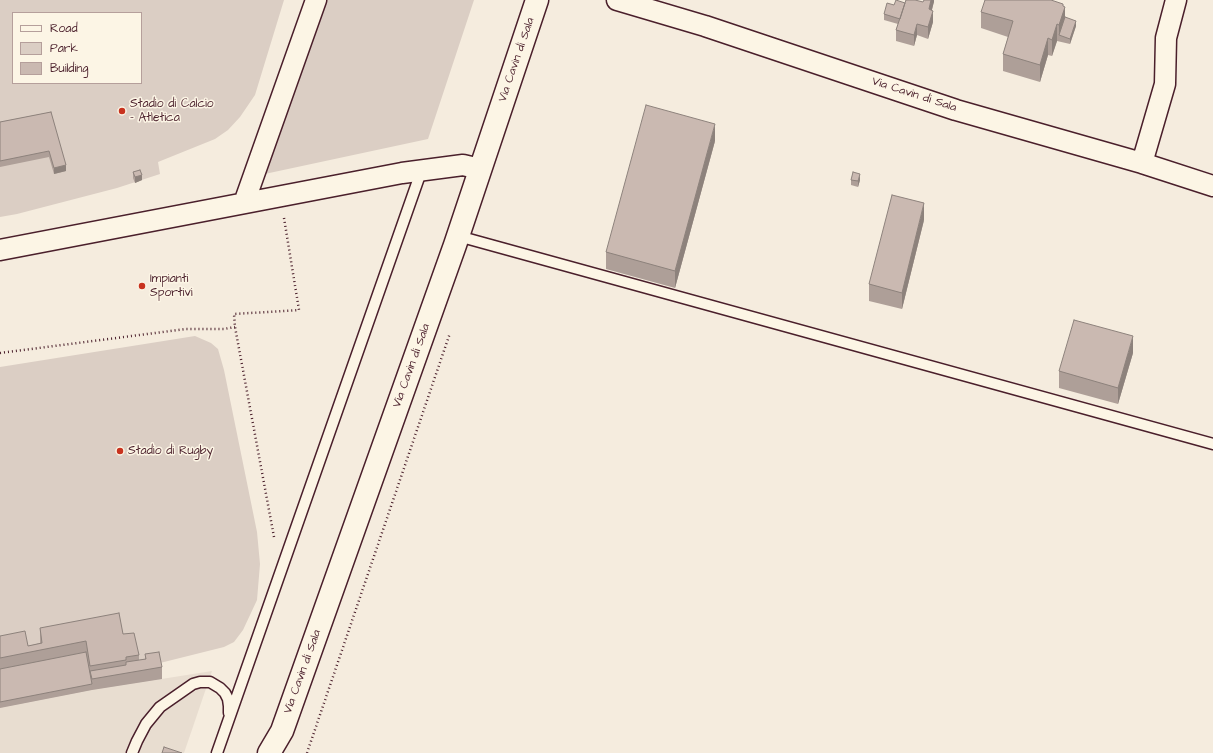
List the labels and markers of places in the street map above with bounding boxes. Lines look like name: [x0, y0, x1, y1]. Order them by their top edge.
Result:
place label: Stadio di Calcio - Atletica: [130, 97, 214, 125]
marker: Stadio di Calcio - Atletica: [117, 106, 127, 116]
place label: Impianti Sportivi: [150, 272, 192, 300]
marker: Impianti Sportivi: [137, 281, 147, 291]
place label: Stadio di Rugby: [128, 444, 213, 458]
marker: Stadio di Rugby: [115, 446, 125, 456]

